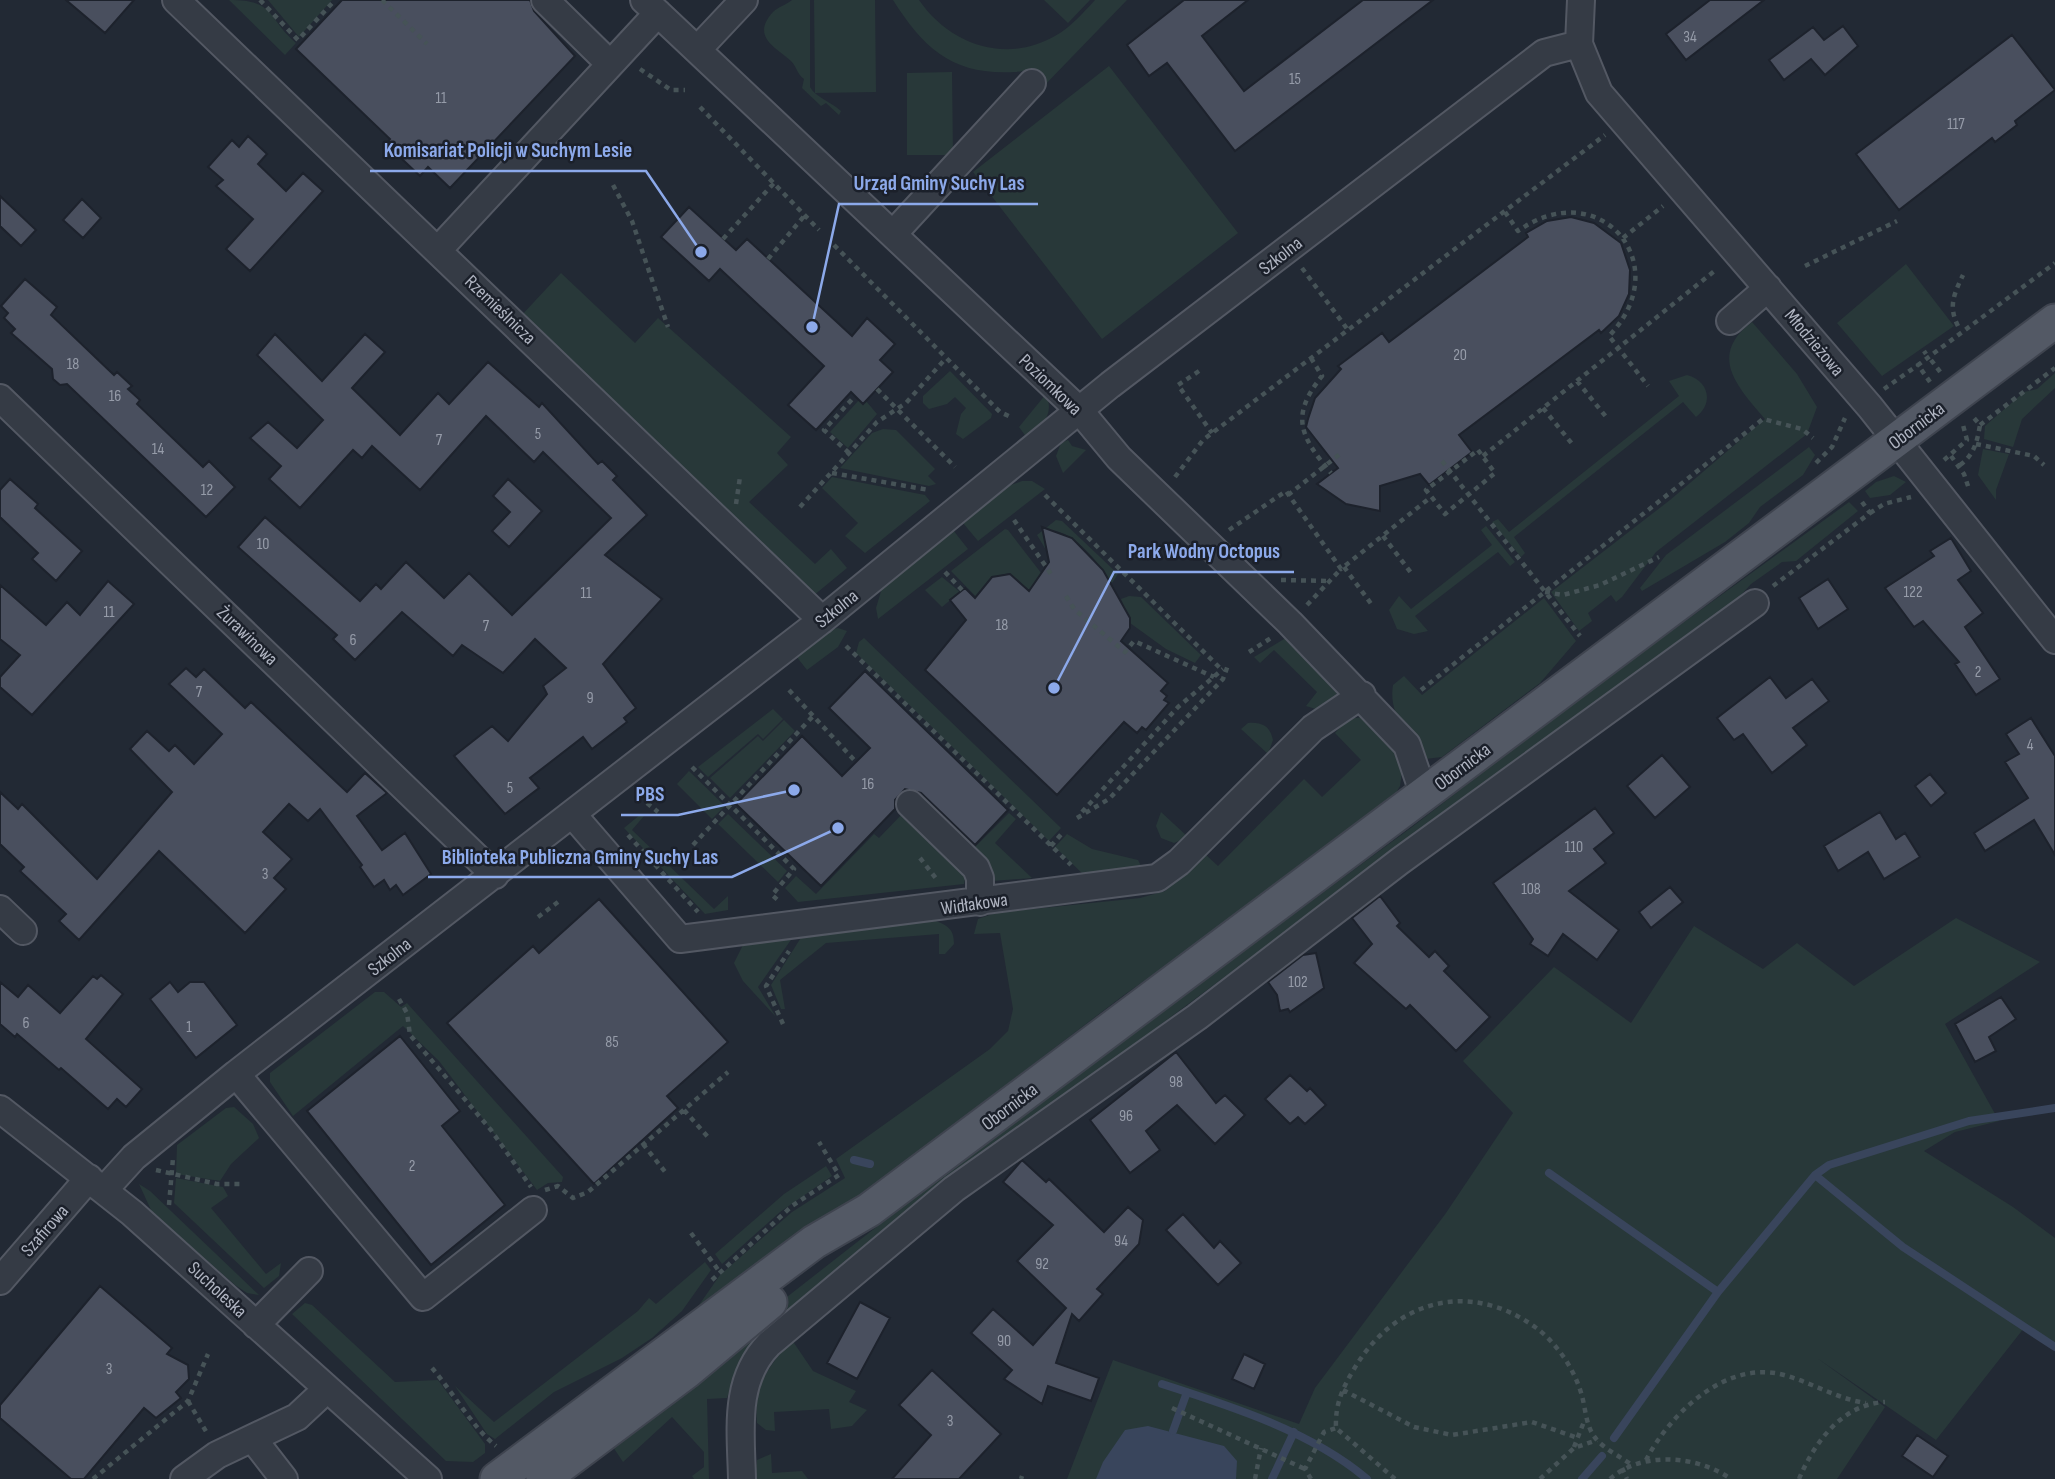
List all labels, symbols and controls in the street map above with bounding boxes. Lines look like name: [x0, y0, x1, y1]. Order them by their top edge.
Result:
house number: 34: [1683, 28, 1697, 47]
house number: 15: [1289, 70, 1301, 89]
house number: 11: [435, 89, 447, 108]
house number: 117: [1947, 115, 1965, 134]
callout: Komisariat Policji w Suchym Lesie: [370, 129, 646, 171]
text: Komisariat Policji w Suchym Lesie: [384, 138, 632, 163]
callout: Urząd Gminy Suchy Las: [839, 162, 1038, 204]
text: Urząd Gminy Suchy Las: [854, 171, 1025, 196]
street label: Szkolna: [1255, 232, 1307, 280]
street label: Rzemieślnicza: [460, 271, 540, 350]
street label: Młodzieżowa: [1779, 305, 1849, 381]
house number: 20: [1453, 346, 1467, 365]
street label: Poziomkowa: [1014, 349, 1086, 421]
house number: 18: [67, 355, 79, 374]
house number: 16: [109, 387, 121, 406]
street label: Obornicka: [1884, 398, 1950, 455]
house number: 5: [535, 425, 541, 444]
house number: 7: [436, 431, 443, 450]
house number: 14: [152, 440, 164, 459]
house number: 12: [201, 481, 213, 500]
callout: Park Wodny Octopus: [1114, 530, 1294, 572]
house number: 10: [257, 535, 269, 554]
text: Park Wodny Octopus: [1128, 539, 1280, 564]
house number: 122: [1904, 583, 1922, 602]
house number: 11: [580, 584, 592, 603]
street label: Szkolna: [811, 585, 863, 633]
street label: Żurawinowa: [212, 601, 282, 671]
house number: 11: [103, 603, 115, 622]
house number: 18: [996, 616, 1008, 635]
house number: 7: [483, 617, 490, 636]
house number: 6: [349, 631, 357, 650]
house number: 2: [1975, 663, 1981, 682]
house number: 7: [196, 683, 203, 702]
house number: 9: [586, 689, 594, 708]
house number: 4: [2027, 736, 2034, 755]
street label: Obornicka: [1430, 739, 1496, 796]
callout: PBS: [621, 773, 678, 815]
house number: 16: [862, 775, 874, 794]
house number: 5: [507, 779, 513, 798]
text: PBS: [636, 782, 664, 807]
callout: Biblioteka Publiczna Gminy Suchy Las: [428, 835, 732, 877]
house number: 110: [1565, 838, 1583, 857]
text: Biblioteka Publiczna Gminy Suchy Las: [442, 845, 718, 870]
house number: 3: [262, 865, 268, 884]
house number: 108: [1521, 880, 1541, 899]
street label: Widłakowa: [939, 888, 1009, 921]
street label: Szkolna: [364, 933, 416, 981]
house number: 102: [1288, 973, 1308, 992]
house number: 6: [22, 1014, 30, 1033]
house number: 1: [186, 1018, 192, 1037]
house number: 85: [605, 1033, 619, 1052]
house number: 98: [1169, 1073, 1183, 1092]
street label: Obornicka: [977, 1079, 1043, 1136]
house number: 96: [1119, 1107, 1133, 1126]
house number: 2: [409, 1157, 415, 1176]
street label: Szafirowa: [16, 1200, 74, 1262]
house number: 94: [1114, 1232, 1128, 1251]
house number: 92: [1035, 1255, 1049, 1274]
street label: Sucholeska: [183, 1257, 251, 1323]
house number: 90: [997, 1332, 1011, 1351]
house number: 3: [106, 1360, 112, 1379]
house number: 3: [947, 1412, 953, 1431]

